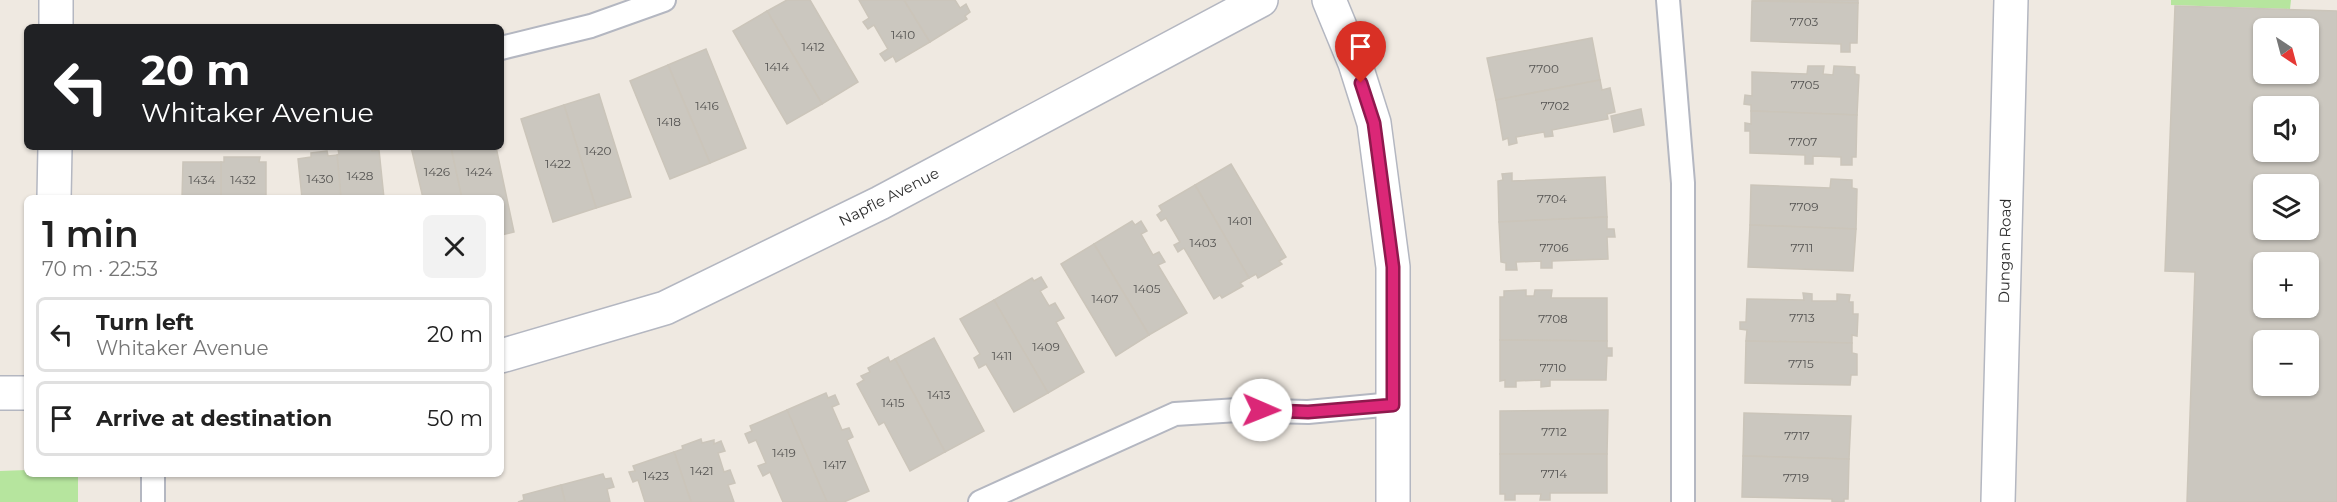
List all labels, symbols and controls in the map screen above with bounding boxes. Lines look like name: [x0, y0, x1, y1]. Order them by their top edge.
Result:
house number: 7703: [1790, 14, 1818, 29]
north arrow: [2253, 18, 2319, 84]
map controls: [2253, 18, 2319, 396]
pin: [1335, 21, 1386, 83]
house number: 1410: [891, 27, 915, 42]
icon: arrive: [1344, 30, 1377, 63]
house number: 1412: [801, 39, 825, 54]
text: 20 m: [141, 44, 250, 96]
icon: left: [42, 48, 120, 126]
house number: 1414: [765, 59, 789, 74]
house number: 7700: [1529, 61, 1559, 76]
house number: 7705: [1791, 77, 1820, 92]
text: Whitaker Avenue: [141, 96, 374, 129]
button: sound: [2253, 96, 2319, 162]
house number: 1416: [695, 98, 719, 113]
house number: 7702: [1541, 98, 1570, 113]
house number: 1418: [657, 114, 681, 129]
house number: 7707: [1789, 134, 1817, 149]
house number: 1420: [585, 143, 612, 158]
house number: 1422: [545, 156, 571, 171]
street label: Napfle Avenue: [835, 163, 942, 230]
house number: 1426: [424, 164, 450, 179]
house number: 1424: [466, 164, 492, 179]
house number: 1428: [347, 168, 374, 183]
house number: 1430: [307, 171, 333, 186]
house number: 1434: [189, 172, 215, 187]
house number: 1432: [230, 172, 256, 187]
button: layers: [2253, 174, 2319, 240]
house number: 7704: [1537, 191, 1567, 206]
street label: Dungan Road: [1994, 198, 2015, 304]
house number: 7709: [1789, 199, 1819, 214]
text: 1 min: [42, 212, 139, 256]
house number: 1401: [1228, 213, 1252, 228]
button: close: [423, 215, 486, 278]
house number: 1403: [1190, 235, 1217, 250]
house number: 7706: [1539, 240, 1569, 255]
house number: 7711: [1791, 240, 1813, 255]
button: +: [2253, 252, 2319, 318]
text: 70 m · 22:53: [42, 257, 158, 281]
house number: 1405: [1133, 281, 1161, 296]
house number: 1407: [1091, 291, 1119, 306]
text: Turn left: [96, 309, 194, 336]
house number: 7713: [1789, 310, 1815, 325]
house number: 7708: [1538, 311, 1568, 326]
icon: left: [45, 318, 78, 351]
text: 20 m: [427, 321, 483, 348]
button: −: [2253, 330, 2319, 396]
text: Whitaker Avenue: [96, 336, 268, 360]
house number: 1409: [1032, 339, 1060, 354]
house number: 1411: [992, 348, 1012, 363]
house number: 7715: [1788, 356, 1814, 371]
house number: 7710: [1540, 360, 1566, 375]
position arrow: [1229, 378, 1293, 442]
house number: 1413: [927, 387, 951, 402]
house number: 1415: [881, 395, 905, 410]
icon: arrive: [45, 402, 78, 435]
text: Arrive at destination: [96, 405, 332, 432]
text: 50 m: [427, 405, 483, 432]
house number: 7712: [1541, 424, 1567, 439]
house number: 7717: [1784, 428, 1810, 443]
house number: 1419: [772, 445, 796, 460]
house number: 1417: [823, 457, 847, 472]
house number: 1421: [690, 463, 714, 478]
house number: 7714: [1541, 466, 1567, 481]
house number: 1423: [643, 468, 669, 483]
house number: 7719: [1783, 470, 1809, 485]

